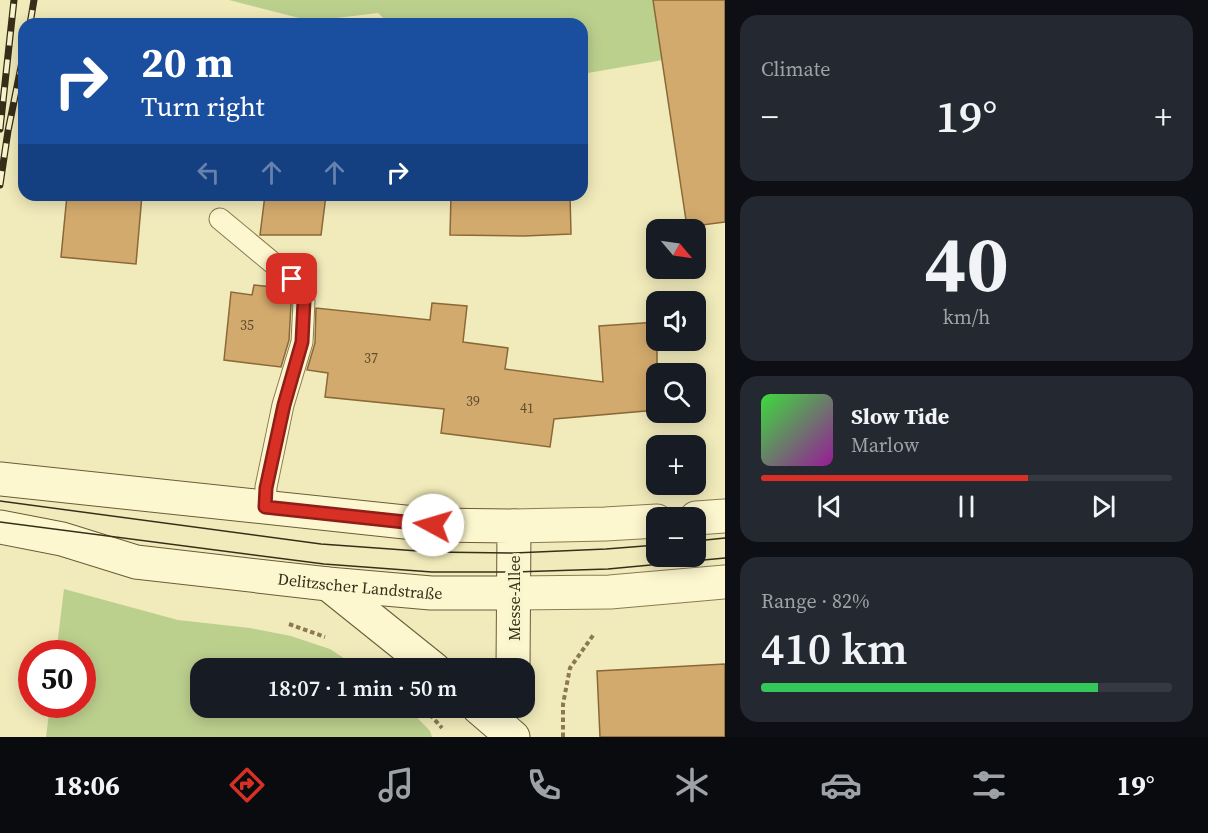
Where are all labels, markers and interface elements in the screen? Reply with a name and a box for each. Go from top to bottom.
text: 20 m [141,33,234,91]
icon: right [42,42,120,120]
text: Climate [761,55,830,83]
text: 19° [936,85,997,147]
text: Turn right [141,88,265,125]
text: − [761,94,779,139]
text: + [1155,94,1172,139]
icon: left [192,156,225,189]
icon: ahead [255,156,288,189]
icon: ahead [318,156,351,189]
icon: right [381,156,414,189]
text: 40 [924,210,1009,317]
north arrow [646,219,706,279]
map controls [646,219,706,567]
pin [266,253,317,304]
icon: arrive [275,262,308,295]
button: sound [646,291,706,351]
text: km/h [943,303,990,331]
house number: 35 [240,315,254,335]
house number: 37 [364,348,378,368]
button: search [646,363,706,423]
house number: 39 [466,391,480,411]
house number: 41 [520,398,534,418]
text: Slow Tide [851,401,949,431]
text: Marlow [851,431,919,459]
button: + [646,435,706,495]
icon: previous [813,490,846,523]
icon: pause [950,490,983,523]
icon: next [1087,490,1120,523]
position arrow [401,493,465,557]
button: − [646,507,706,567]
street label: Messe-Allee [503,555,525,641]
street label: Delitzscher Landstraße [277,567,442,604]
text: Range · 82% [761,587,870,615]
text: 410 km [761,617,908,679]
speed limit sign: 50 [18,640,96,718]
text: 18:07 · 1 min · 50 m [268,673,457,703]
icon: directions [226,764,268,806]
icon: music [375,764,417,806]
icon: phone [523,764,565,806]
icon: climate [671,764,713,806]
icon: car [820,764,862,806]
icon: filters [968,764,1010,806]
text: 18:06 [53,767,120,804]
text: 19° [1117,767,1155,804]

